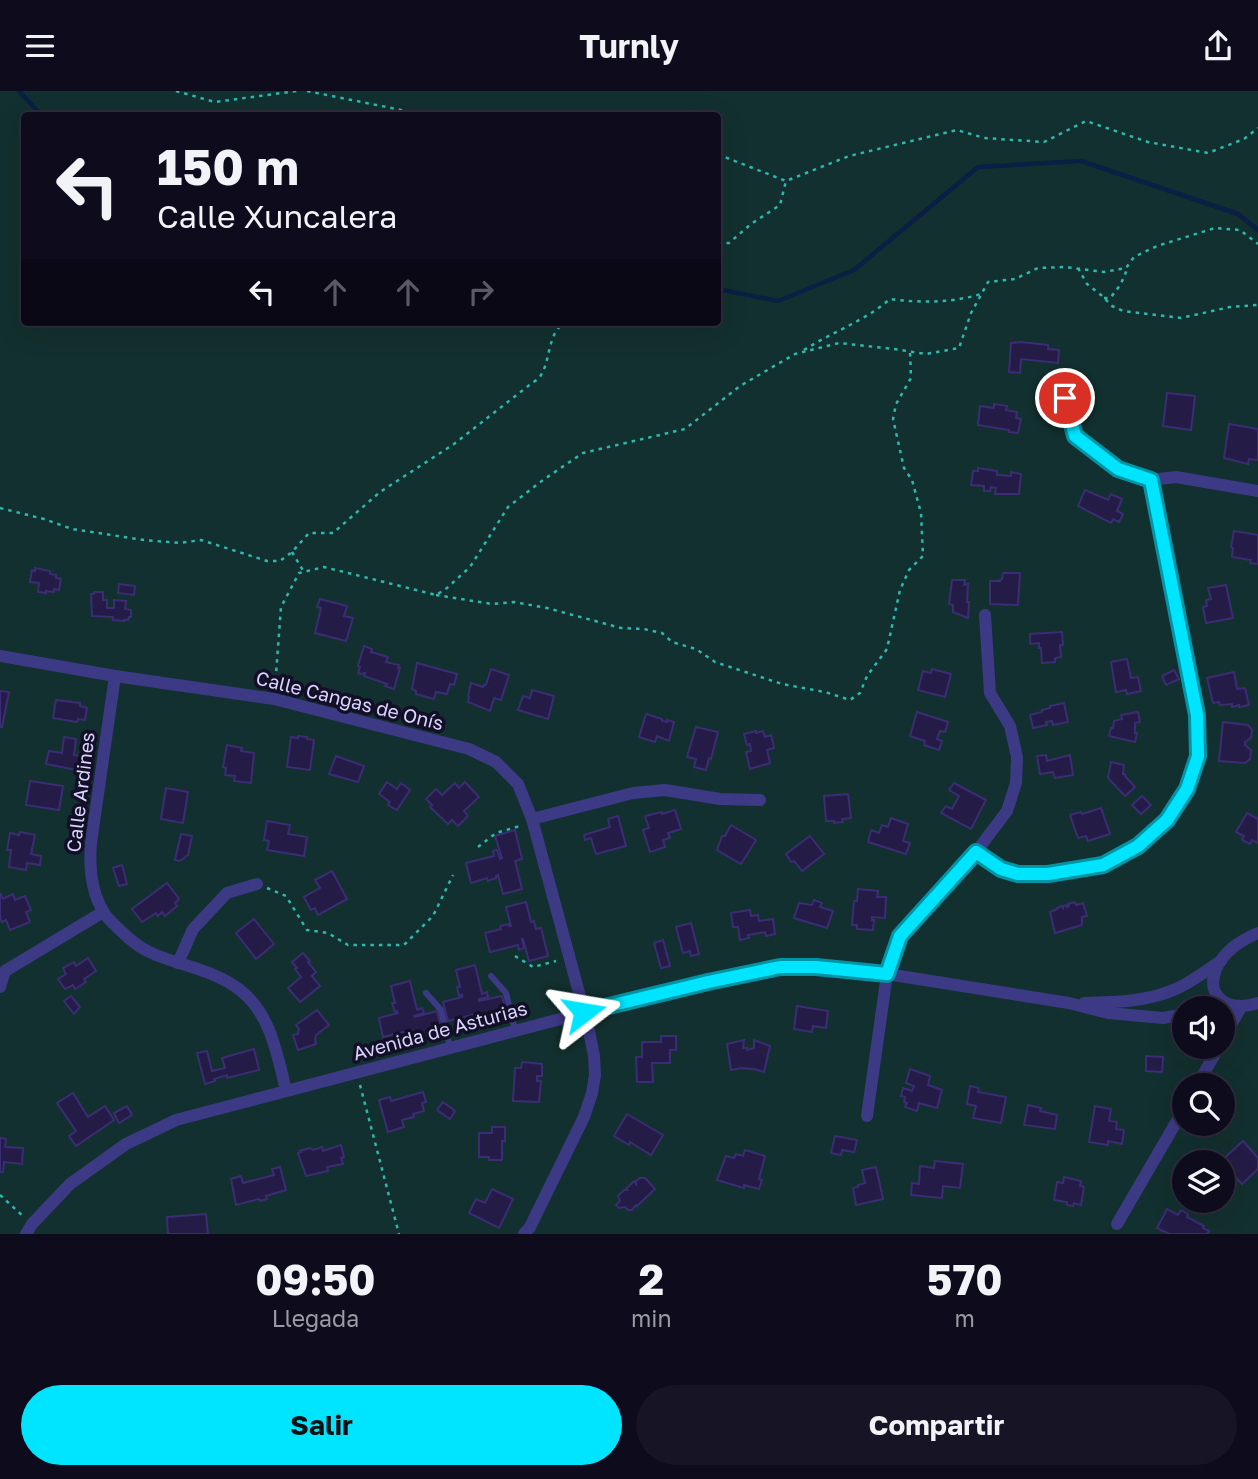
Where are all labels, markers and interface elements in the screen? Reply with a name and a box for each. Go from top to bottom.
icon: menu [21,27,59,65]
text: Turnly [579,27,679,65]
icon: share [1199,27,1237,65]
text: 150 m [157,137,299,196]
icon: left [42,140,133,231]
text: Calle Xuncalera [157,197,397,235]
icon: left [243,273,281,311]
icon: ahead [316,273,354,311]
icon: ahead [389,273,427,311]
icon: right [462,273,500,311]
pin [1035,368,1095,428]
icon: arrive [1046,379,1084,417]
street label: Calle Cangas de Onís [254,666,446,734]
street label: Calle Ardines [61,731,99,853]
position arrow [547,975,621,1049]
street label: Avenida de Asturias [350,996,530,1064]
map controls [1172,996,1235,1213]
button: sound [1172,996,1235,1059]
button: search [1172,1073,1235,1136]
button: layers [1172,1150,1235,1213]
text: 09:50 [255,1254,376,1304]
text: 2 [638,1254,664,1304]
text: 570 [927,1254,1003,1304]
text: Llegada [272,1304,359,1332]
text: min [631,1304,672,1332]
text: m [955,1304,975,1332]
button: Salir [21,1385,622,1465]
button: Compartir [636,1385,1237,1465]

